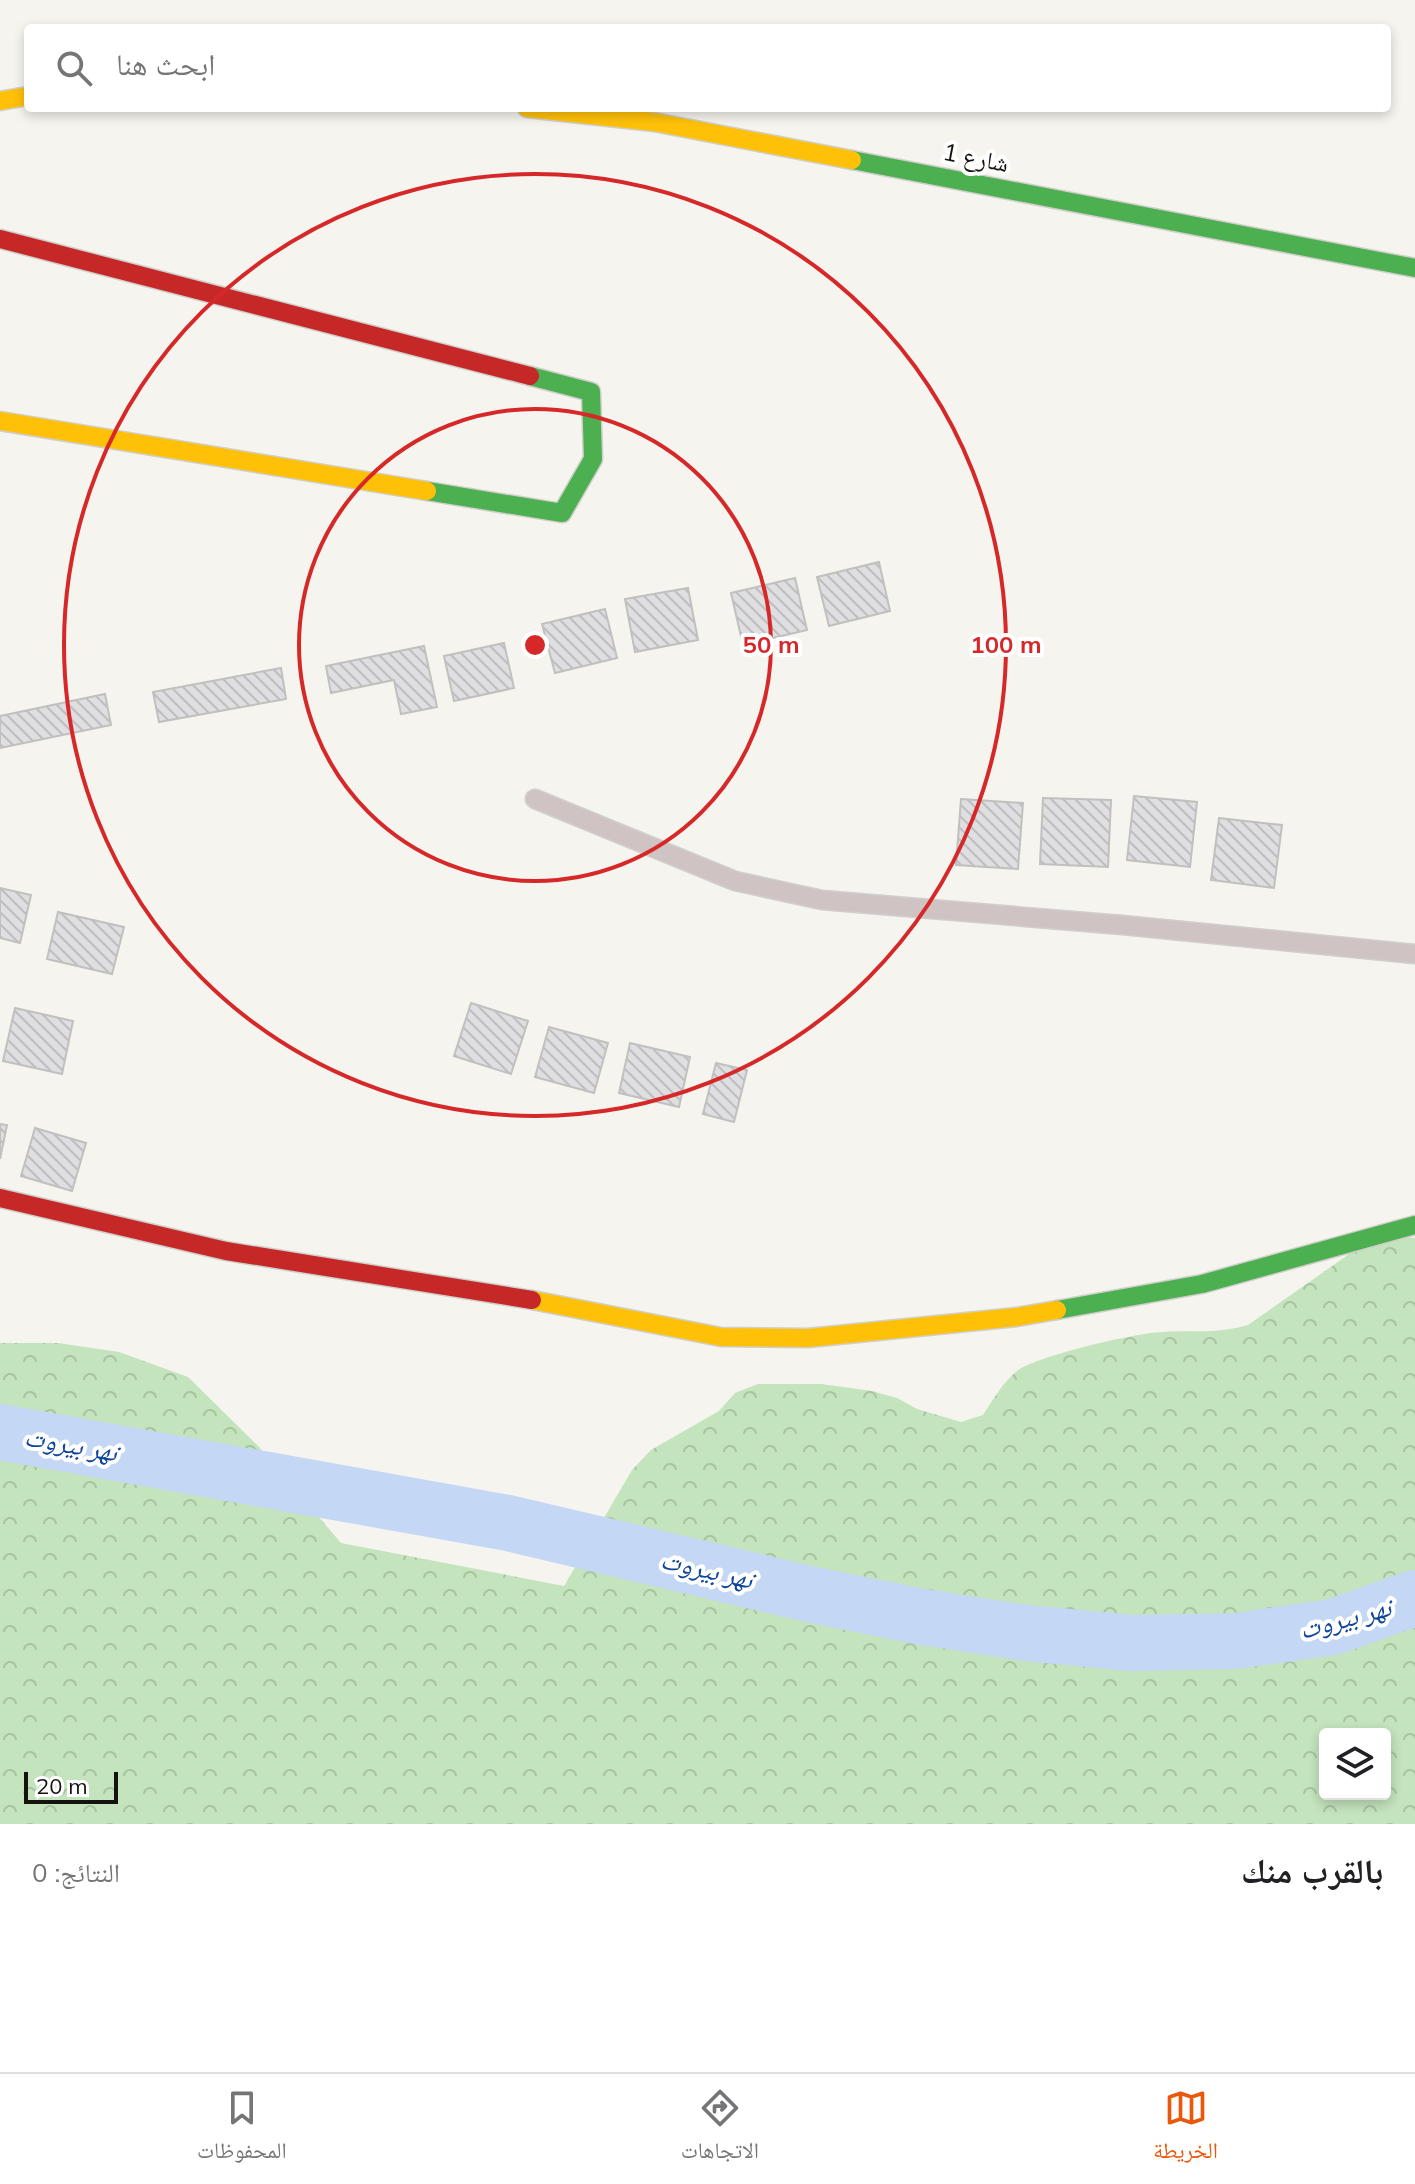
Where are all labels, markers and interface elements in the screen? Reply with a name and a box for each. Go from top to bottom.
search box [24,24,1391,112]
text: ابحث هنا [116,45,215,83]
icon: search [52,46,96,90]
street label: شارع 1 [940,136,1011,179]
text: 50 m [743,629,799,659]
text: 100 m [970,629,1042,659]
centre of rings [521,631,549,659]
water label: نهر بيروت [22,1420,123,1469]
water label: نهر بيروت [658,1542,760,1596]
water label: نهر بيروت [1296,1589,1398,1646]
map controls [1319,1728,1391,1800]
button: layers [1319,1728,1391,1800]
scale bar [24,1768,118,1804]
text: 20 m [36,1772,87,1800]
text: بالقرب منك [1241,1849,1383,1892]
text: النتائج: 0 [32,1856,120,1889]
tab: المحفوظات [197,2086,287,2172]
tab: الاتجاهات [681,2086,759,2172]
tab: الخريطة [1153,2086,1218,2172]

